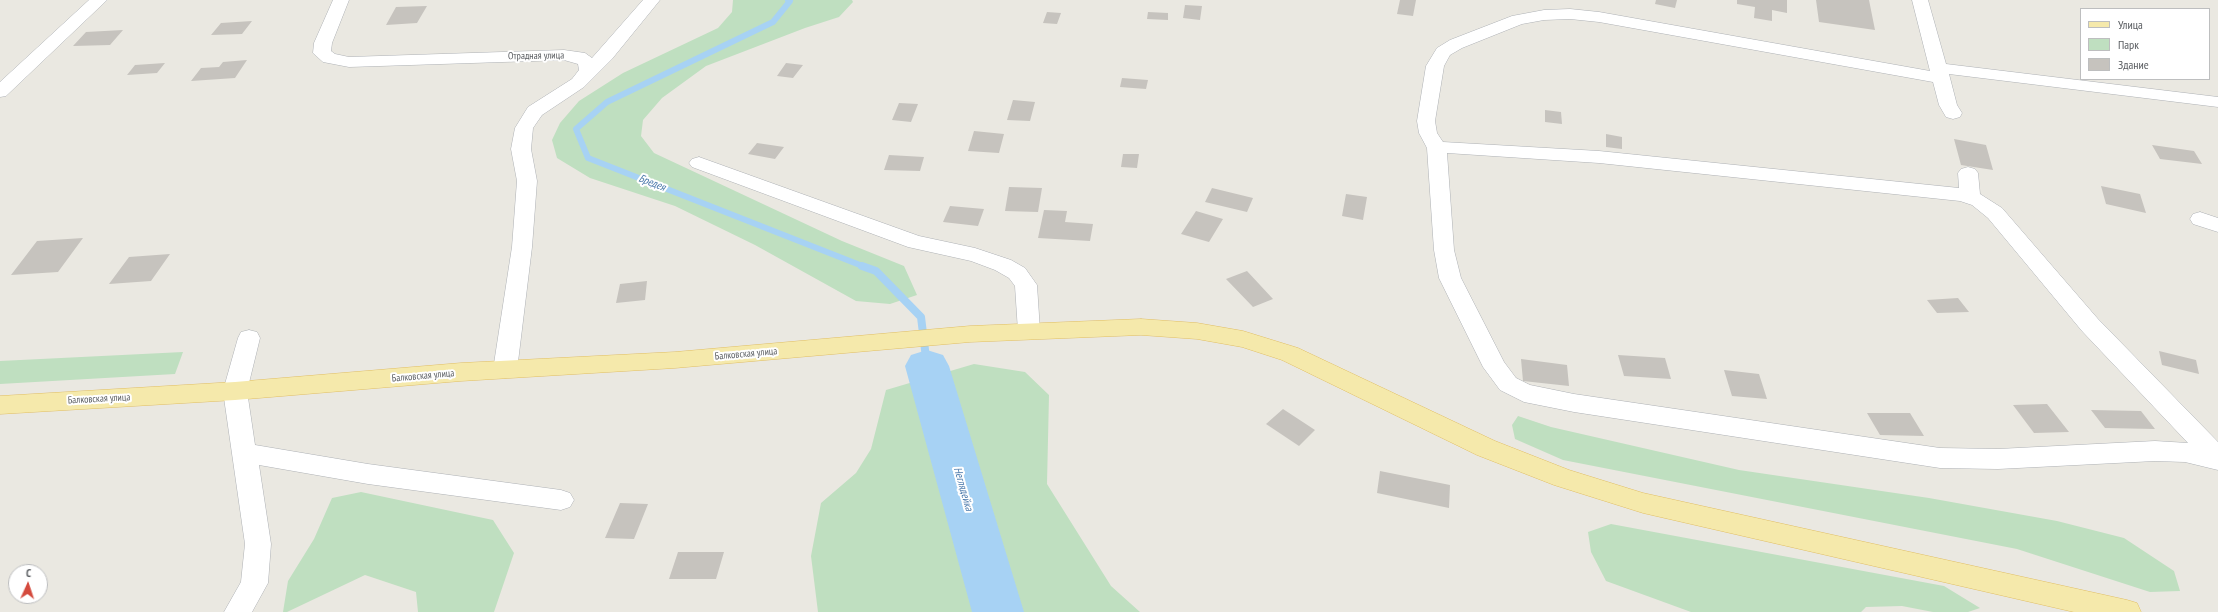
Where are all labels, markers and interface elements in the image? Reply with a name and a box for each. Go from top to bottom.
legend [2080,8,2210,80]
text: Улица [2118,17,2143,32]
text: Парк [2118,37,2139,52]
street label: Отрадная улица [508,50,564,62]
text: Здание [2118,57,2149,72]
water label: Бредея [637,172,667,194]
street label: Балковская улица [714,345,778,363]
street label: Балковская улица [391,367,455,385]
street label: Балковская улица [67,391,131,407]
water label: Неглядейка [950,466,976,512]
north arrow [8,564,48,604]
text: С [26,566,31,580]

